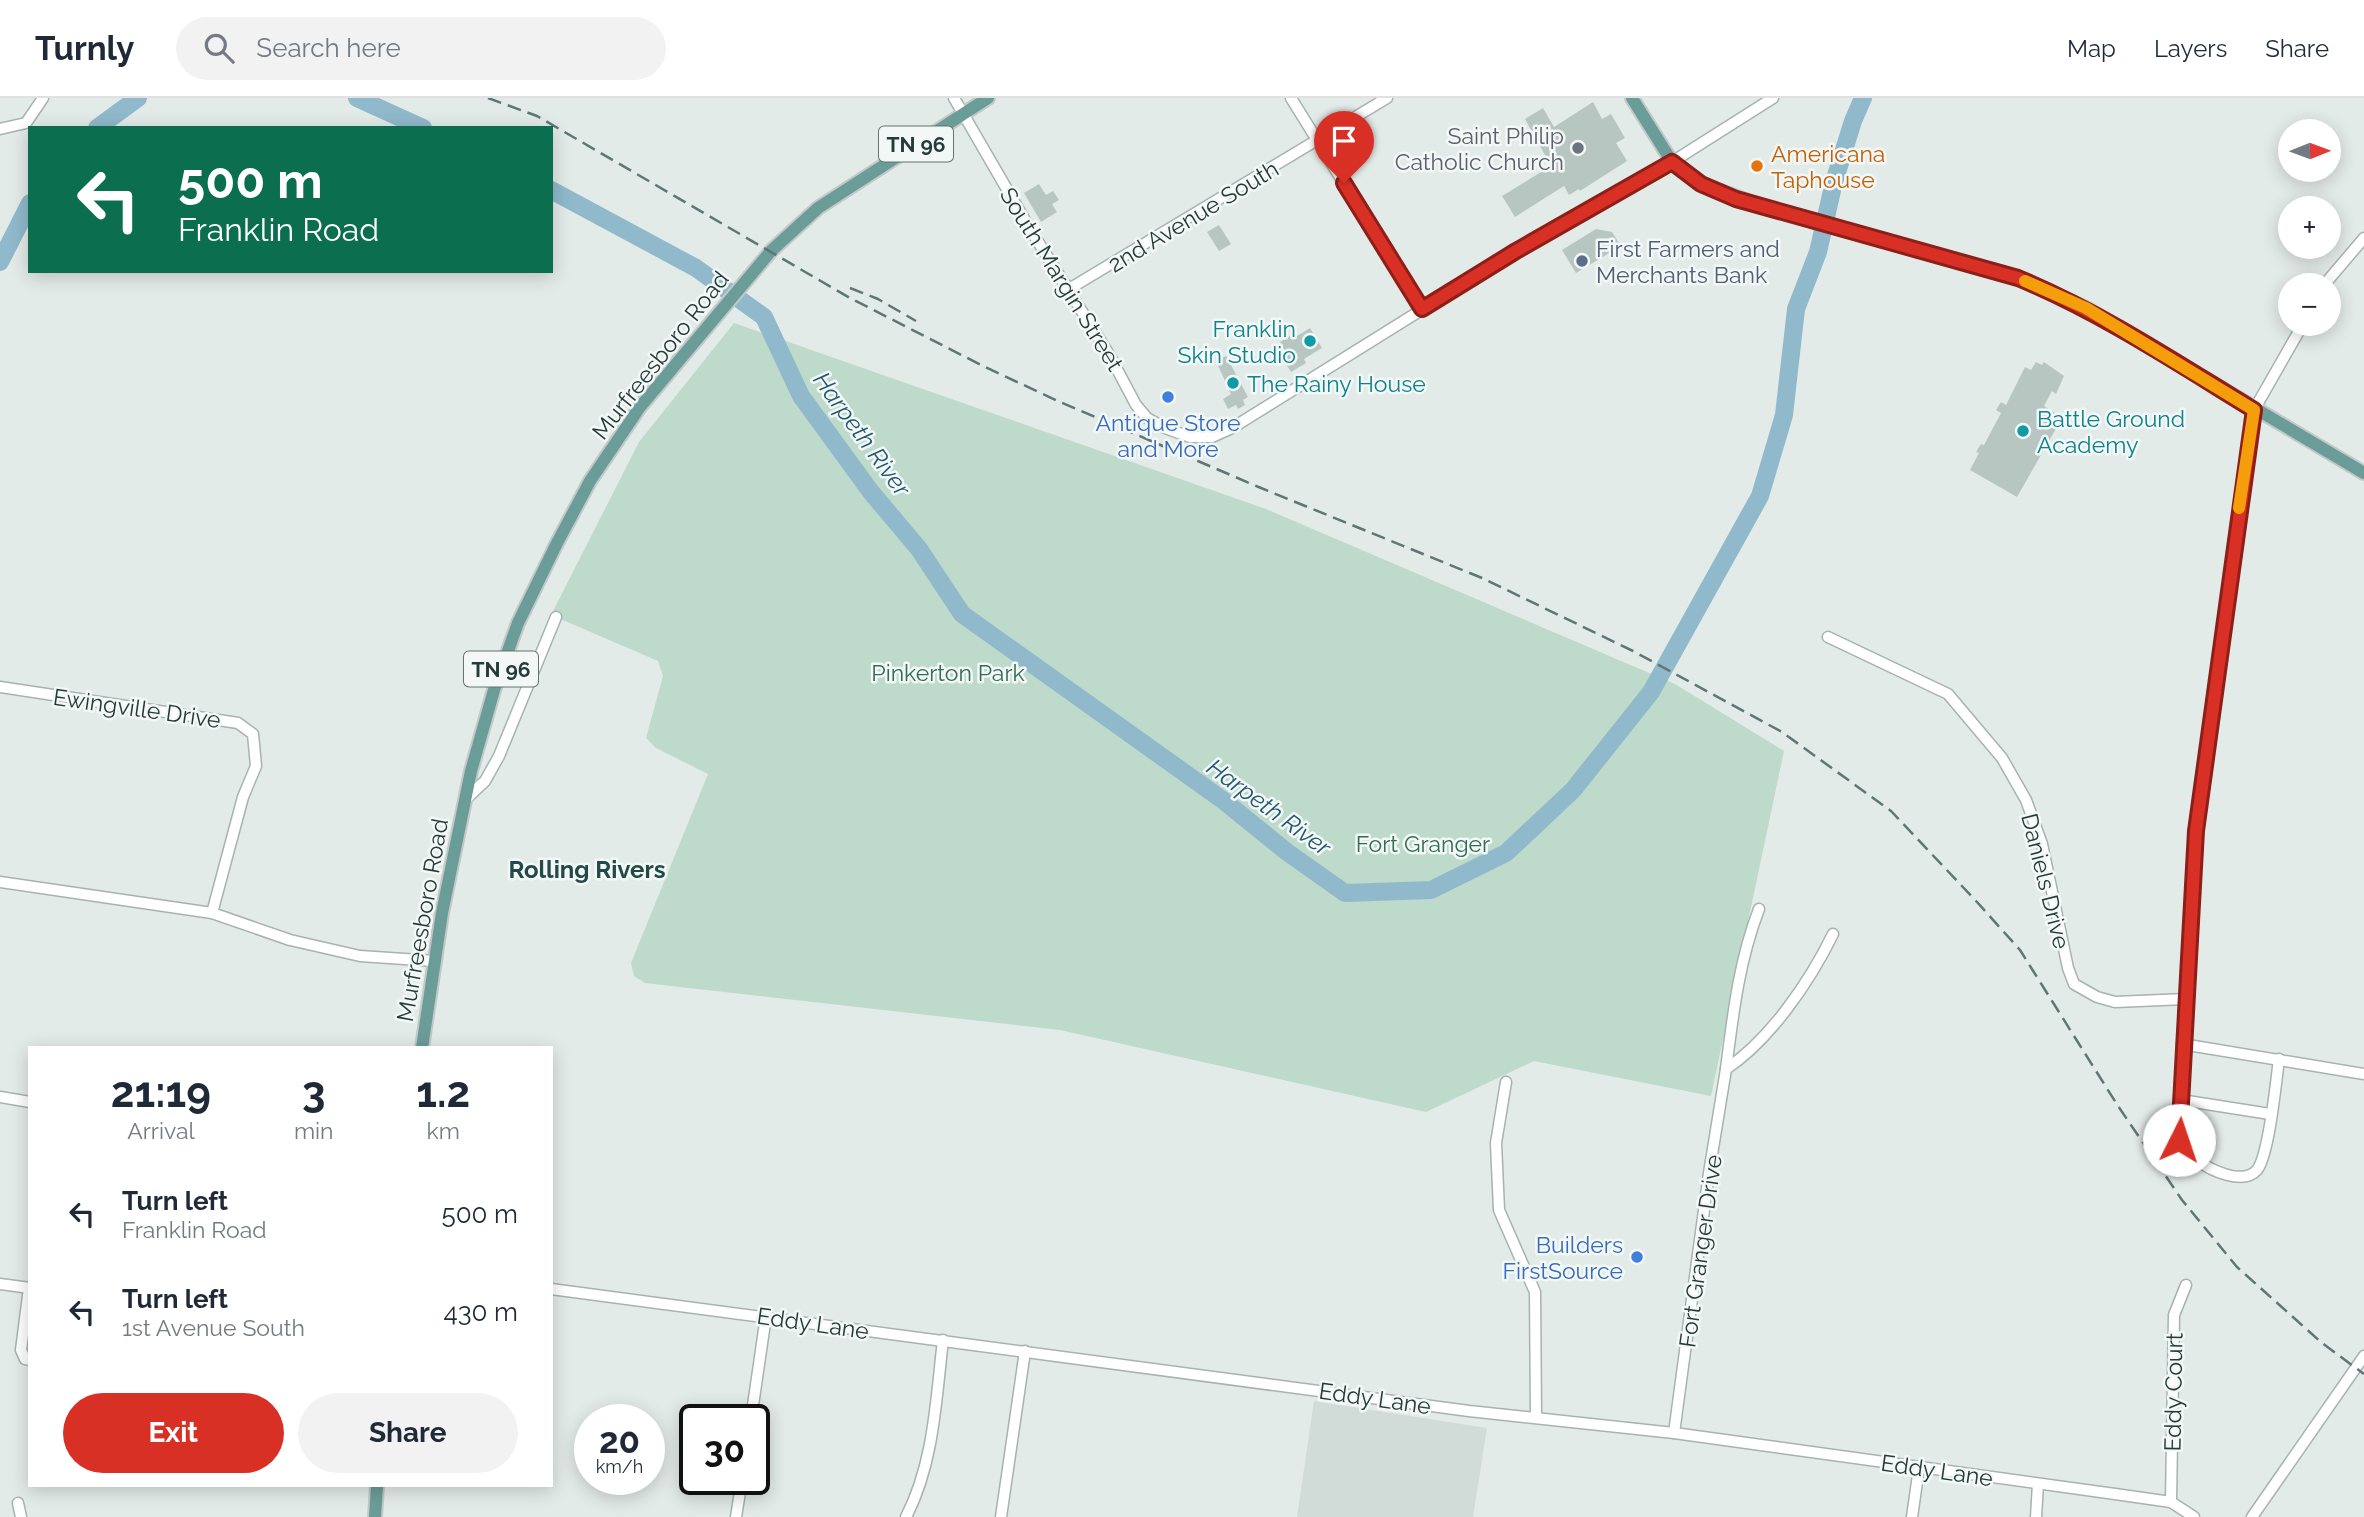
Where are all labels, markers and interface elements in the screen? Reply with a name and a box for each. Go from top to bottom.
search box [176,17,666,80]
text: Turnly [35,29,134,68]
icon: search [200,29,238,67]
text: Search here [256,33,401,63]
text: Map [2067,34,2116,63]
text: Layers [2154,34,2227,63]
text: Share [2265,34,2329,63]
pin [1314,111,1374,183]
north arrow [2278,119,2342,182]
map controls [2278,119,2341,336]
icon: arrive [1325,122,1363,160]
place label: Saint Philip Catholic Church [1395,122,1564,175]
road number: TN 96 [879,126,953,162]
marker: Saint Philip Catholic Church [1570,140,1586,156]
place label: Americana Taphouse [1771,140,1885,193]
text: 500 m [178,152,323,209]
icon: left [63,154,154,245]
street label: 2nd Avenue South [1103,155,1283,277]
marker: Americana Taphouse [1749,158,1765,174]
street label: South Margin Street [995,182,1129,376]
button: + [2278,196,2341,259]
text: Franklin Road [178,211,379,248]
place label: First Farmers and Merchants Bank [1596,235,1780,288]
marker: First Farmers and Merchants Bank [1574,253,1590,269]
street label: Murfreesboro Road [586,266,734,444]
button: − [2278,273,2341,336]
place label: Franklin Skin Studio [1177,315,1296,368]
marker: Franklin Skin Studio [1302,333,1318,349]
water label: Harpeth River [807,366,917,502]
place label: The Rainy House [1247,370,1426,397]
marker: The Rainy House [1225,375,1241,391]
marker: Antique Store and More [1160,389,1176,405]
place label: Battle Ground Academy [2037,405,2185,458]
place label: Antique Store and More [1096,409,1240,462]
marker: Battle Ground Academy [2015,423,2031,439]
road number: TN 96 [464,652,538,686]
park label: Pinkerton Park [871,659,1025,686]
street label: Ewingville Drive [51,683,223,733]
water label: Harpeth River [1201,752,1337,862]
street label: Daniels Drive [2016,810,2076,952]
street label: Murfreesboro Road [391,816,453,1024]
park label: Fort Granger [1356,830,1490,857]
district label: Rolling Rivers [508,855,666,884]
text: 21:19 [111,1068,211,1117]
text: 3 [302,1068,325,1117]
text: 1.2 [416,1068,470,1117]
position arrow [2142,1103,2216,1177]
text: Arrival [127,1117,195,1144]
text: min [294,1117,333,1144]
text: km [427,1117,460,1144]
street label: Fort Granger Drive [1673,1153,1727,1349]
text: Turn left [122,1186,228,1216]
icon: left [63,1195,101,1233]
text: 500 m [441,1199,518,1229]
text: Franklin Road [122,1216,267,1243]
place label: Builders FirstSource [1503,1231,1623,1284]
marker: Builders FirstSource [1629,1249,1645,1265]
text: Turn left [122,1284,228,1314]
icon: left [63,1293,101,1331]
text: 430 m [443,1297,518,1327]
street label: Eddy Lane [755,1302,871,1344]
text: 1st Avenue South [122,1314,305,1341]
street label: Eddy Court [2158,1332,2188,1452]
street label: Eddy Lane [1317,1377,1433,1419]
button: Exit [63,1393,284,1473]
button: Share [298,1393,518,1473]
speed limit sign: 30 [679,1404,770,1495]
text: 20 [599,1420,640,1461]
street label: Eddy Lane [1879,1449,1995,1491]
text: km/h [596,1456,643,1477]

